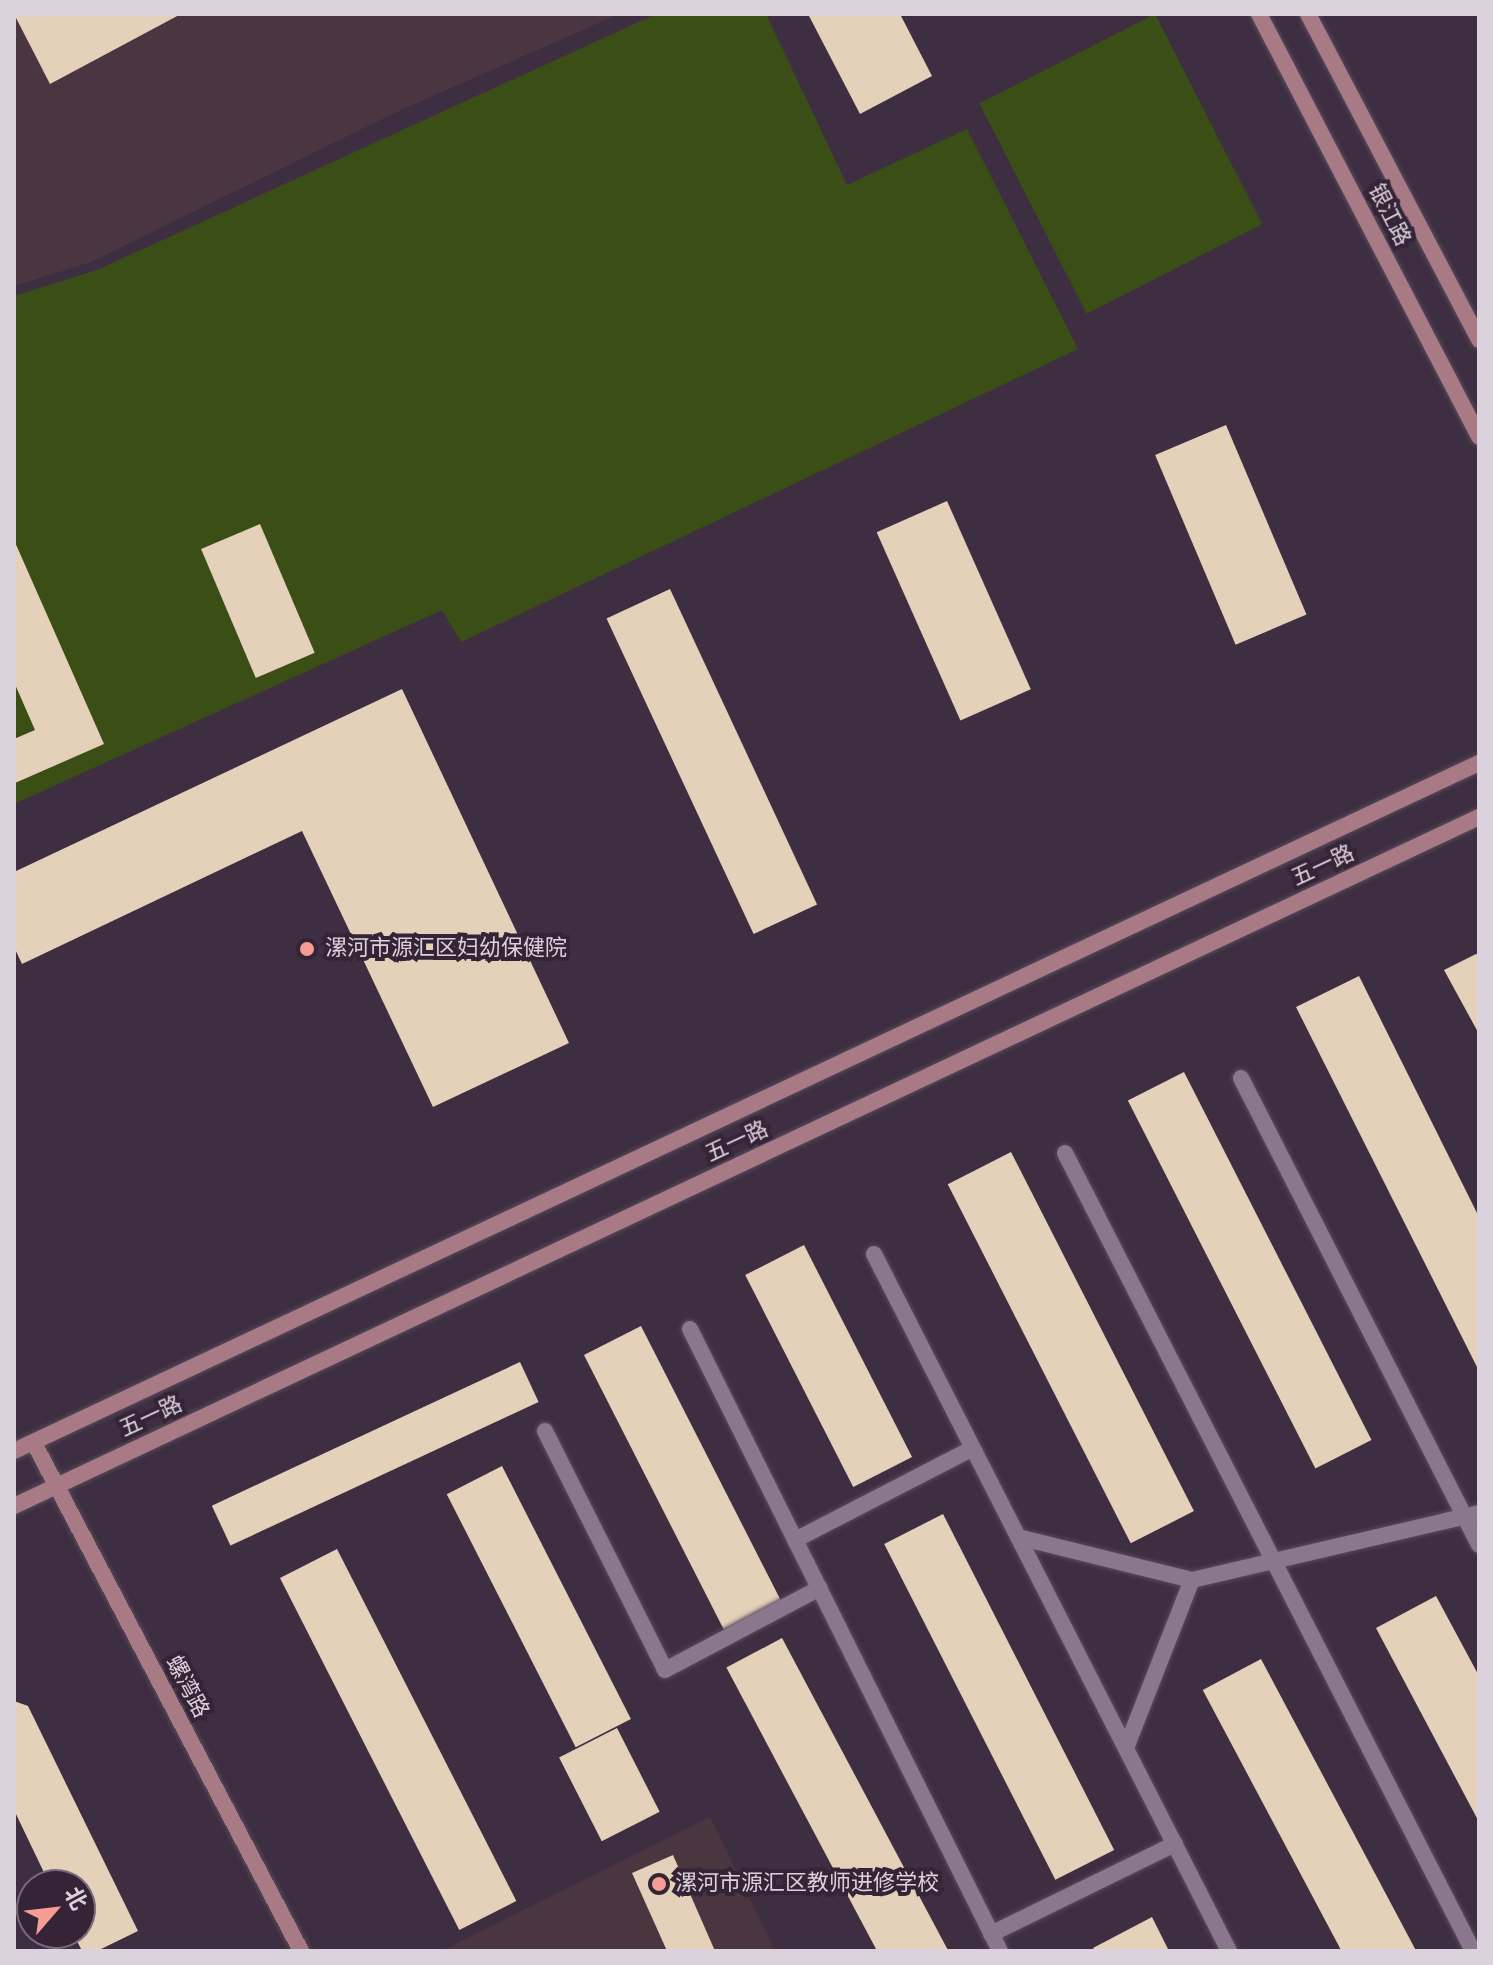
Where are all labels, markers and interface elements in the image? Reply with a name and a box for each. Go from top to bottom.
street label: 银江路 [1362,180,1416,250]
street label: 五一路 [1288,840,1358,892]
place label: 漯河市源汇区妇幼保健院 [325,936,567,962]
marker: 漯河市源汇区妇幼保健院 [296,938,318,960]
street label: 五一路 [702,1116,772,1168]
street label: 五一路 [116,1391,186,1443]
street label: 螺湾路 [160,1652,214,1722]
north arrow [16,1869,96,1949]
place label: 漯河市源汇区教师进修学校 [675,1871,939,1897]
marker: 漯河市源汇区教师进修学校 [650,1875,668,1893]
text: 北 [61,1884,90,1914]

